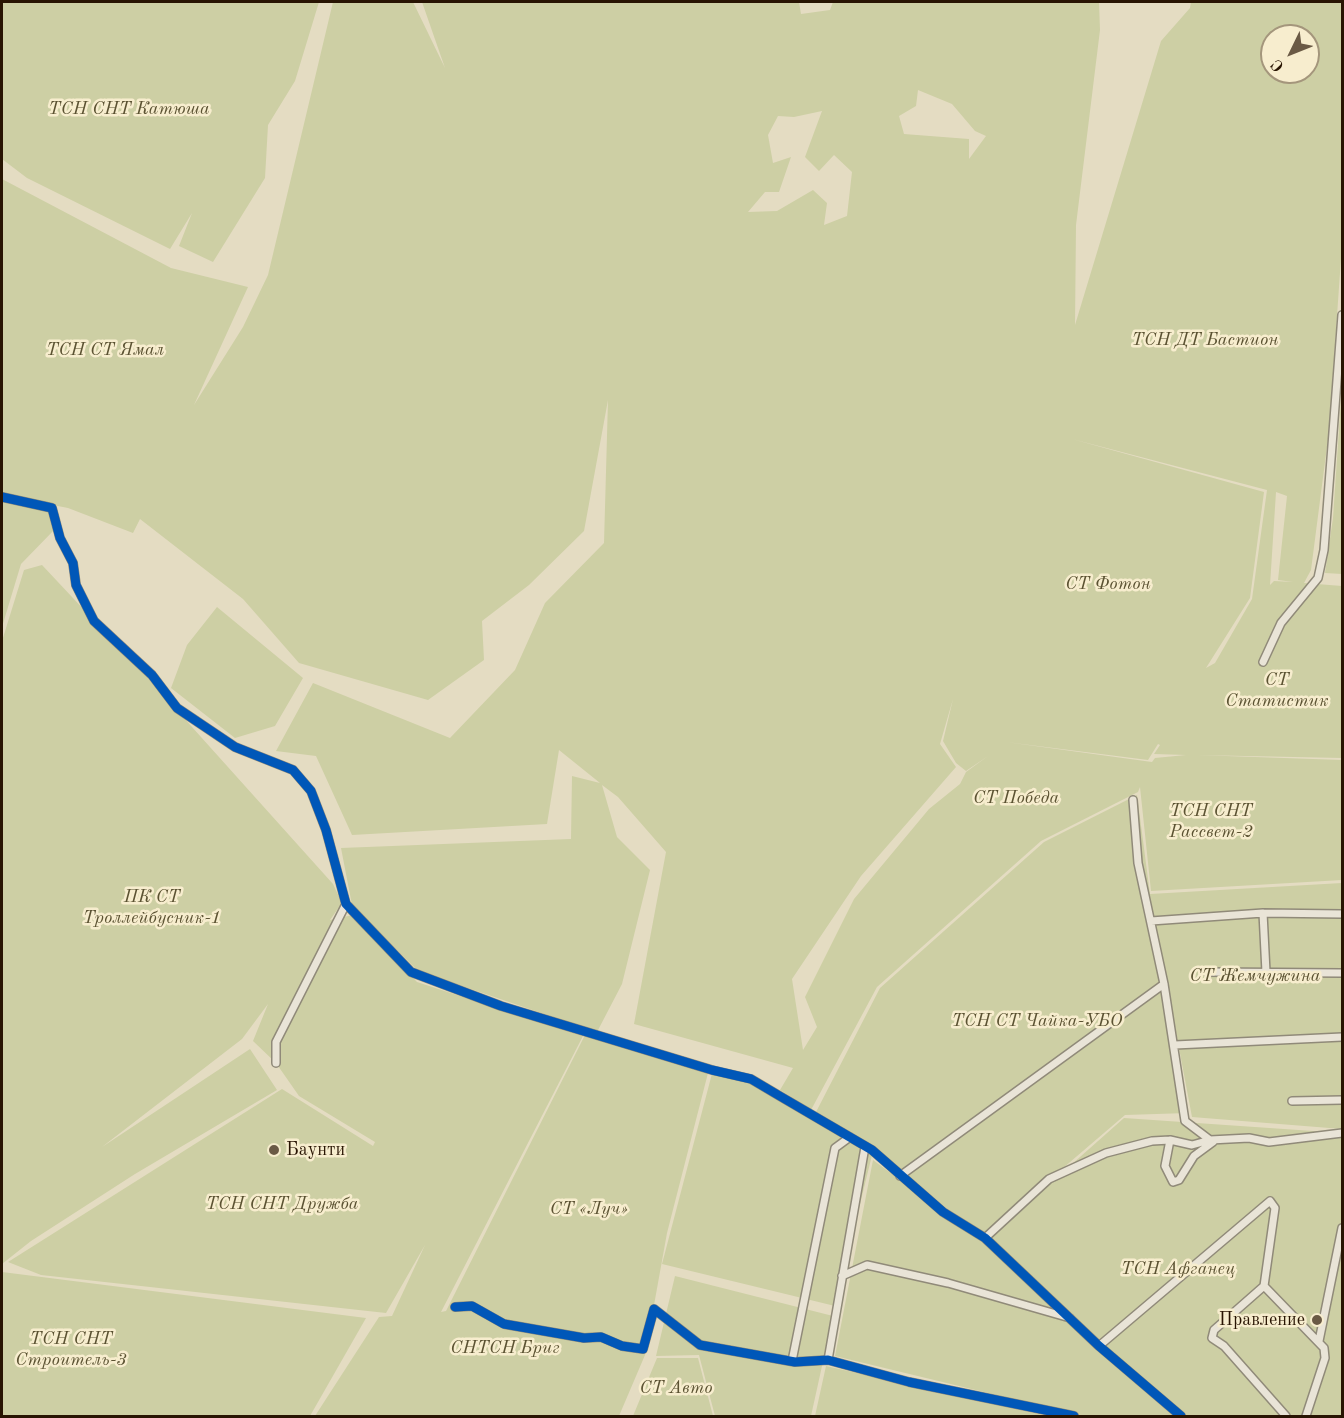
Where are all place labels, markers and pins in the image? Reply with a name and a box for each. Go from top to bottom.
place label: Баунти [286,1139,345,1161]
marker: Баунти [267,1143,281,1157]
place label: Правление [1219,1309,1305,1331]
marker: Правление [1310,1313,1324,1327]

